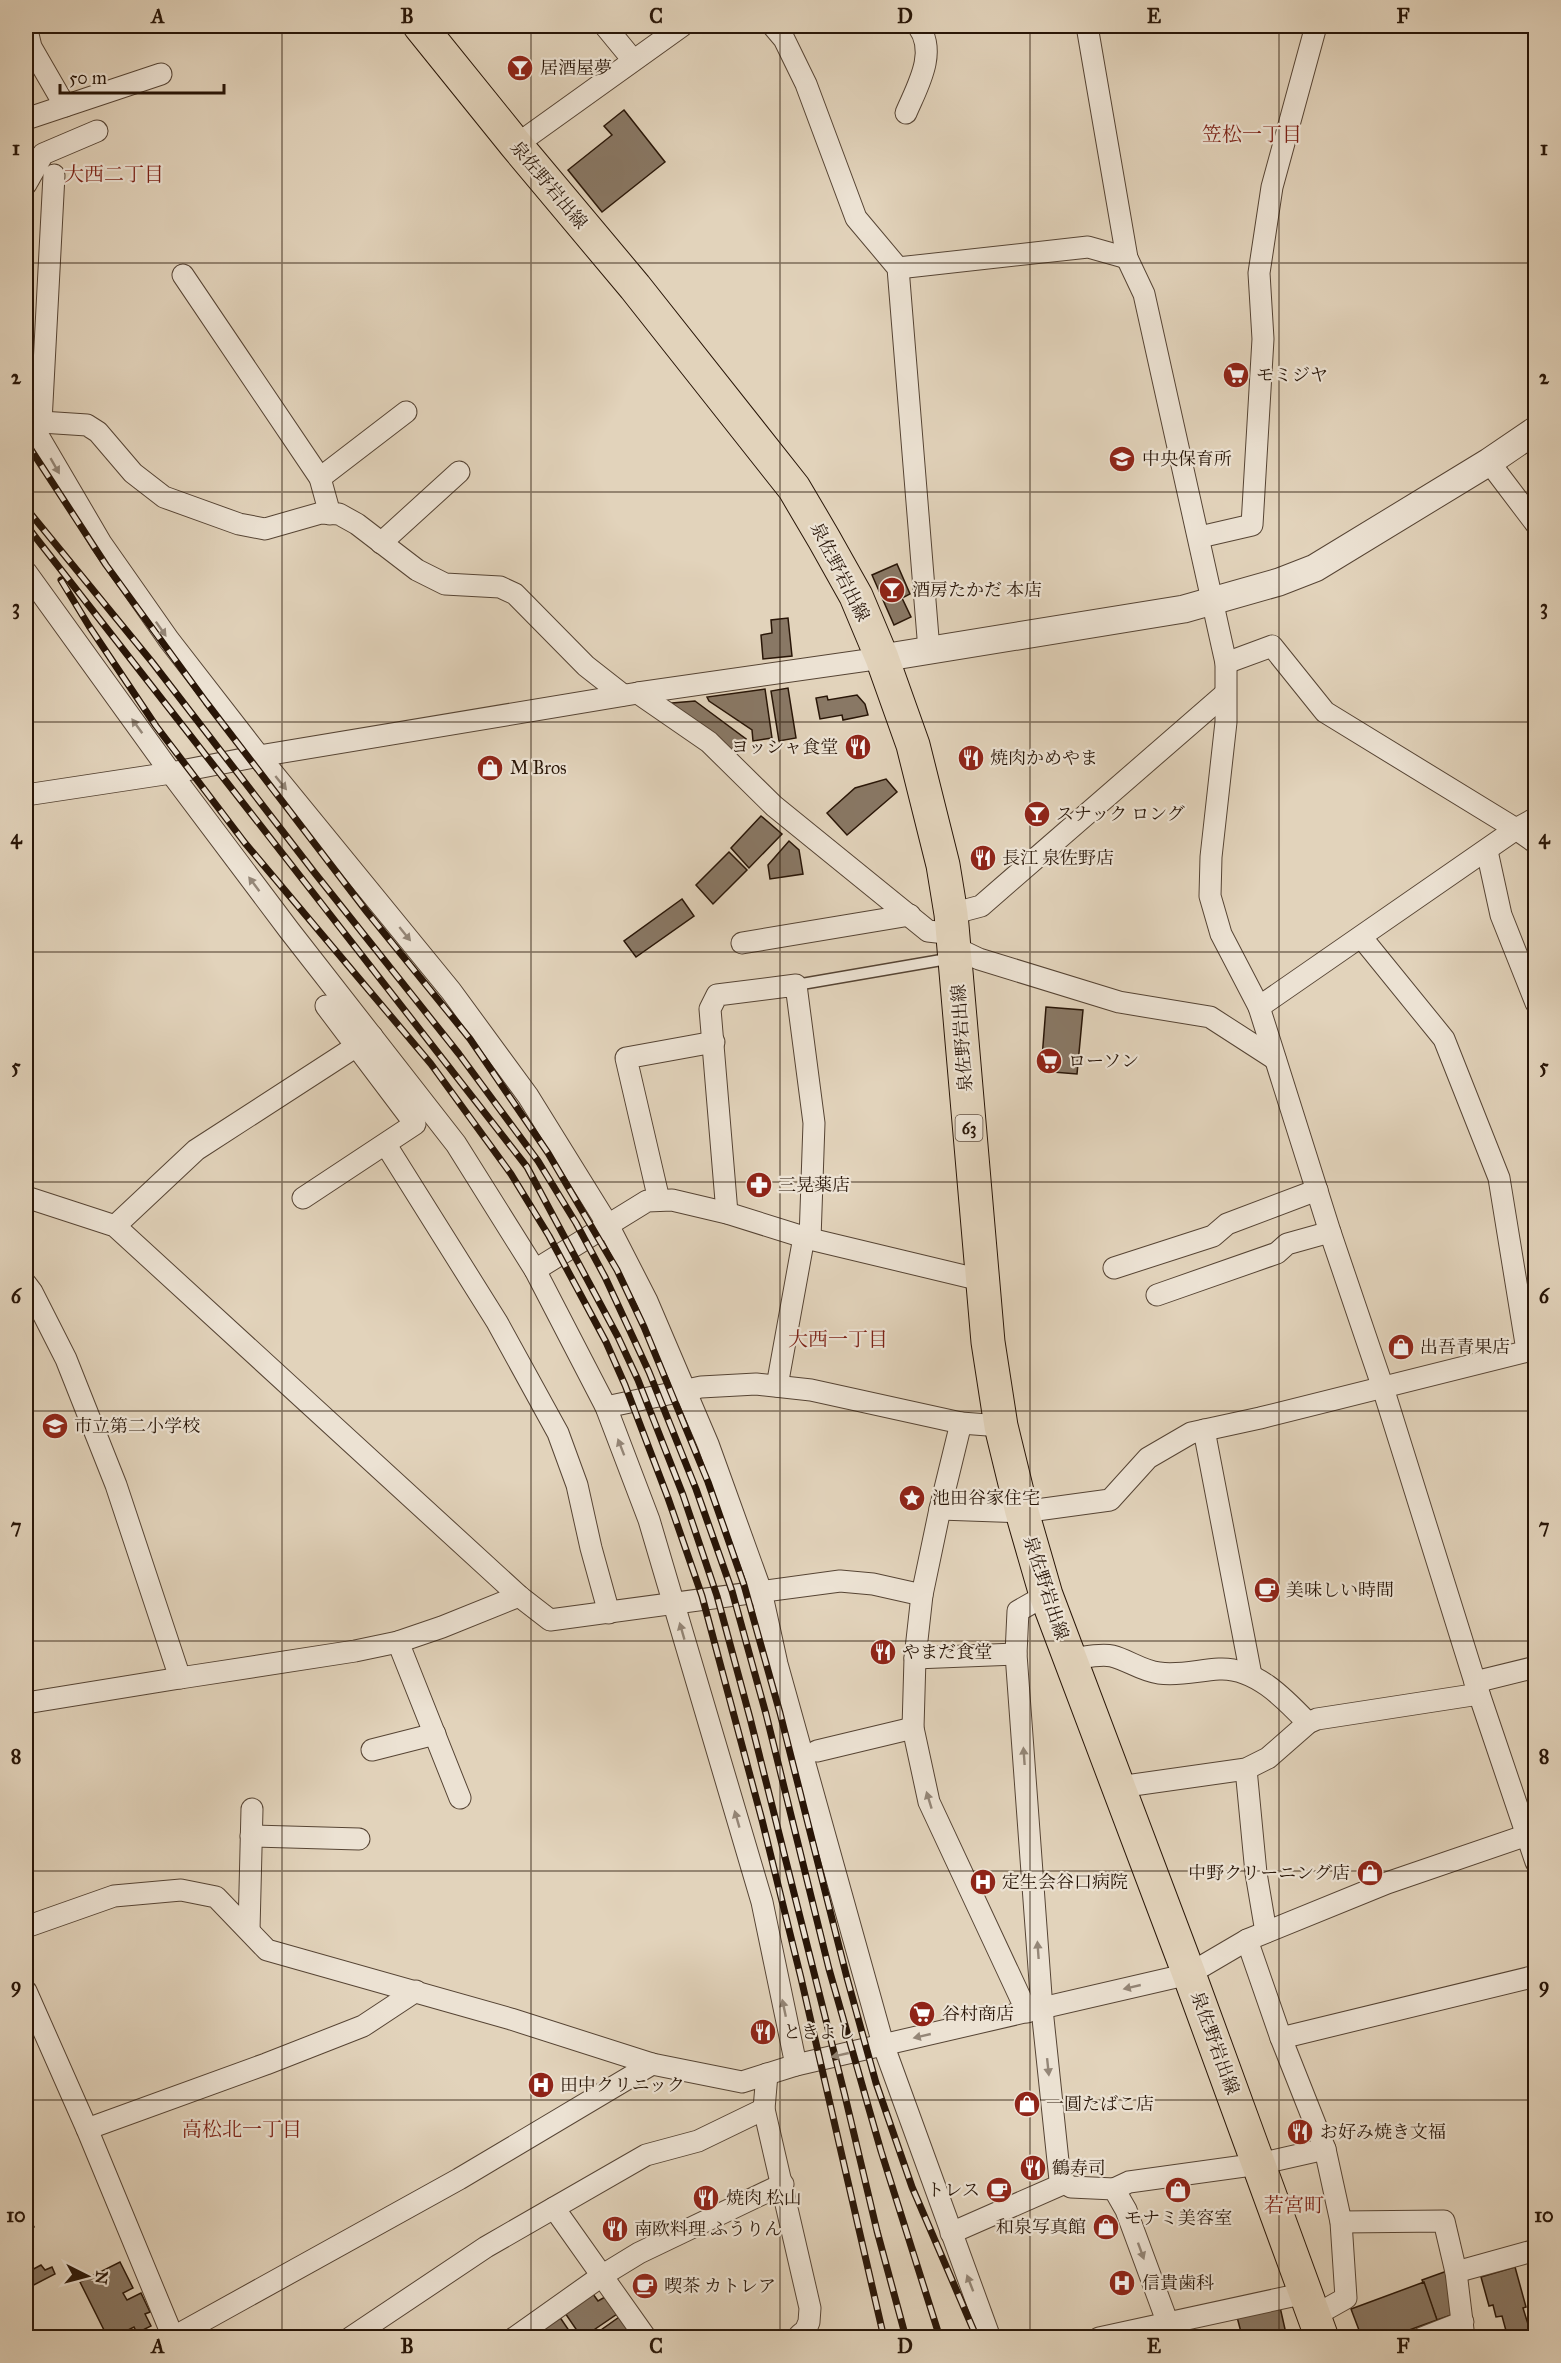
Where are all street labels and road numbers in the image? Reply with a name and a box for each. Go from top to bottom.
street label: 泉佐野岩出線 [506,137,592,233]
street label: 泉佐野岩出線 [806,519,874,625]
street label: 泉佐野岩出線 [947,983,977,1093]
road number: 63 [956,1115,982,1141]
street label: 泉佐野岩出線 [1019,1533,1073,1643]
street label: 泉佐野岩出線 [1186,1988,1244,2098]

